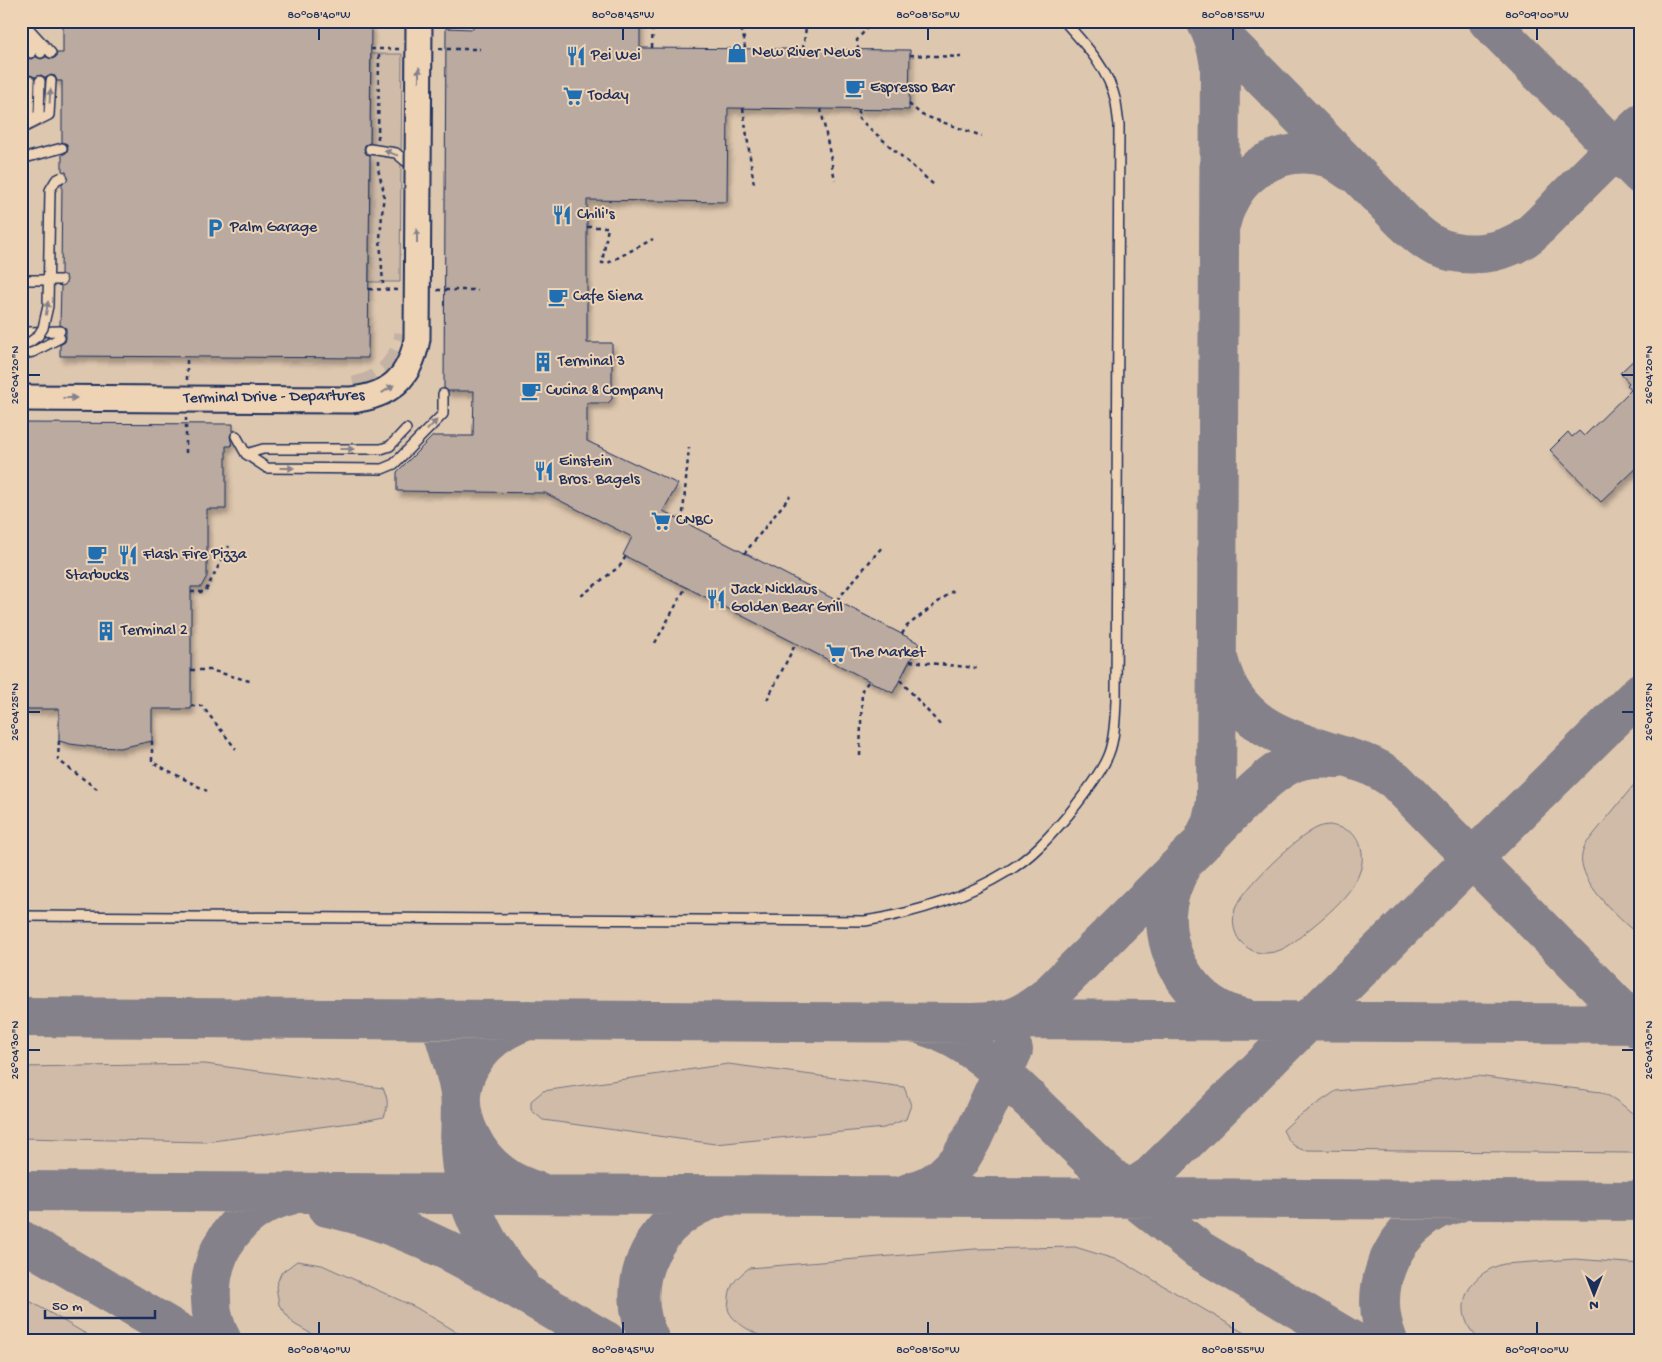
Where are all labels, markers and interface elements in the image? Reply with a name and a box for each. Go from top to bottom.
text: 80°08'40"W [288,9,350,23]
text: 80°08'45"W [592,9,654,23]
text: 80°08'50"W [896,9,960,23]
text: 80°08'55"W [1201,9,1265,23]
text: 80°09'00"W [1505,9,1569,23]
shop icon: New River News [726,42,748,64]
place label: New River News [752,44,862,63]
restaurant icon: Pei Wei [565,45,587,67]
place label: Pei Wei [590,47,641,66]
one-way arrow [415,66,423,82]
cafe icon: Espresso Bar [844,77,866,99]
place label: Espresso Bar [870,79,956,98]
supermarket icon: Today [562,85,584,107]
place label: Today [587,87,629,106]
one-way arrow [46,88,54,104]
one-way arrow [383,149,398,157]
restaurant icon: Chili's [551,204,573,226]
place label: Chili's [577,206,616,225]
parking icon: Palm Garage [204,217,226,239]
place label: Palm Garage [229,219,318,238]
one-way arrow [413,228,421,244]
cafe icon: Cafe Siena [547,286,569,308]
place label: Cafe Siena [573,288,644,307]
one-way arrow [43,300,51,316]
text: 26°04'20"N [9,346,23,404]
text: 26°04'20"N [1643,346,1657,404]
building icon: Terminal 3 [532,351,554,373]
place label: Terminal 3 [557,353,625,372]
cafe icon: Cucina & Company [520,380,542,402]
place label: Cucina & Company [546,382,663,401]
one-way arrow [381,384,394,393]
street label: Terminal Drive - Departures [182,387,366,409]
one-way arrow [62,394,78,402]
one-way arrow [426,419,438,431]
one-way arrow [339,445,355,453]
place label: Einstein Bros. Bagels [558,453,641,490]
restaurant icon: Einstein Bros. Bagels [533,460,555,482]
one-way arrow [279,464,295,472]
supermarket icon: CNBC [650,510,672,532]
place label: CNBC [676,512,713,531]
cafe icon: Starbucks [86,543,108,565]
restaurant icon: Flash Fire Pizza [117,544,139,566]
place label: Flash Fire Pizza [142,546,248,565]
place label: Starbucks [66,567,130,586]
place label: Jack Nicklaus Golden Bear Grill [731,581,843,618]
restaurant icon: Jack Nicklaus Golden Bear Grill [705,588,727,610]
building icon: Terminal 2 [95,620,117,642]
place label: Terminal 2 [120,622,188,641]
supermarket icon: The Market [825,642,847,664]
place label: The Market [850,644,927,663]
text: 26°04'25"N [9,683,23,741]
text: 26°04'25"N [1643,683,1657,741]
text: 26°04'30"N [9,1020,23,1079]
text: 26°04'30"N [1643,1020,1657,1079]
north arrow [1570,1270,1620,1320]
scale bar [45,1287,155,1319]
text: N [1589,1296,1599,1313]
text: 50 m [52,1298,83,1316]
text: 80°08'40"W [288,1344,350,1358]
text: 80°08'45"W [592,1344,654,1358]
text: 80°08'50"W [896,1344,960,1358]
text: 80°08'55"W [1201,1344,1265,1358]
text: 80°09'00"W [1505,1344,1569,1358]

